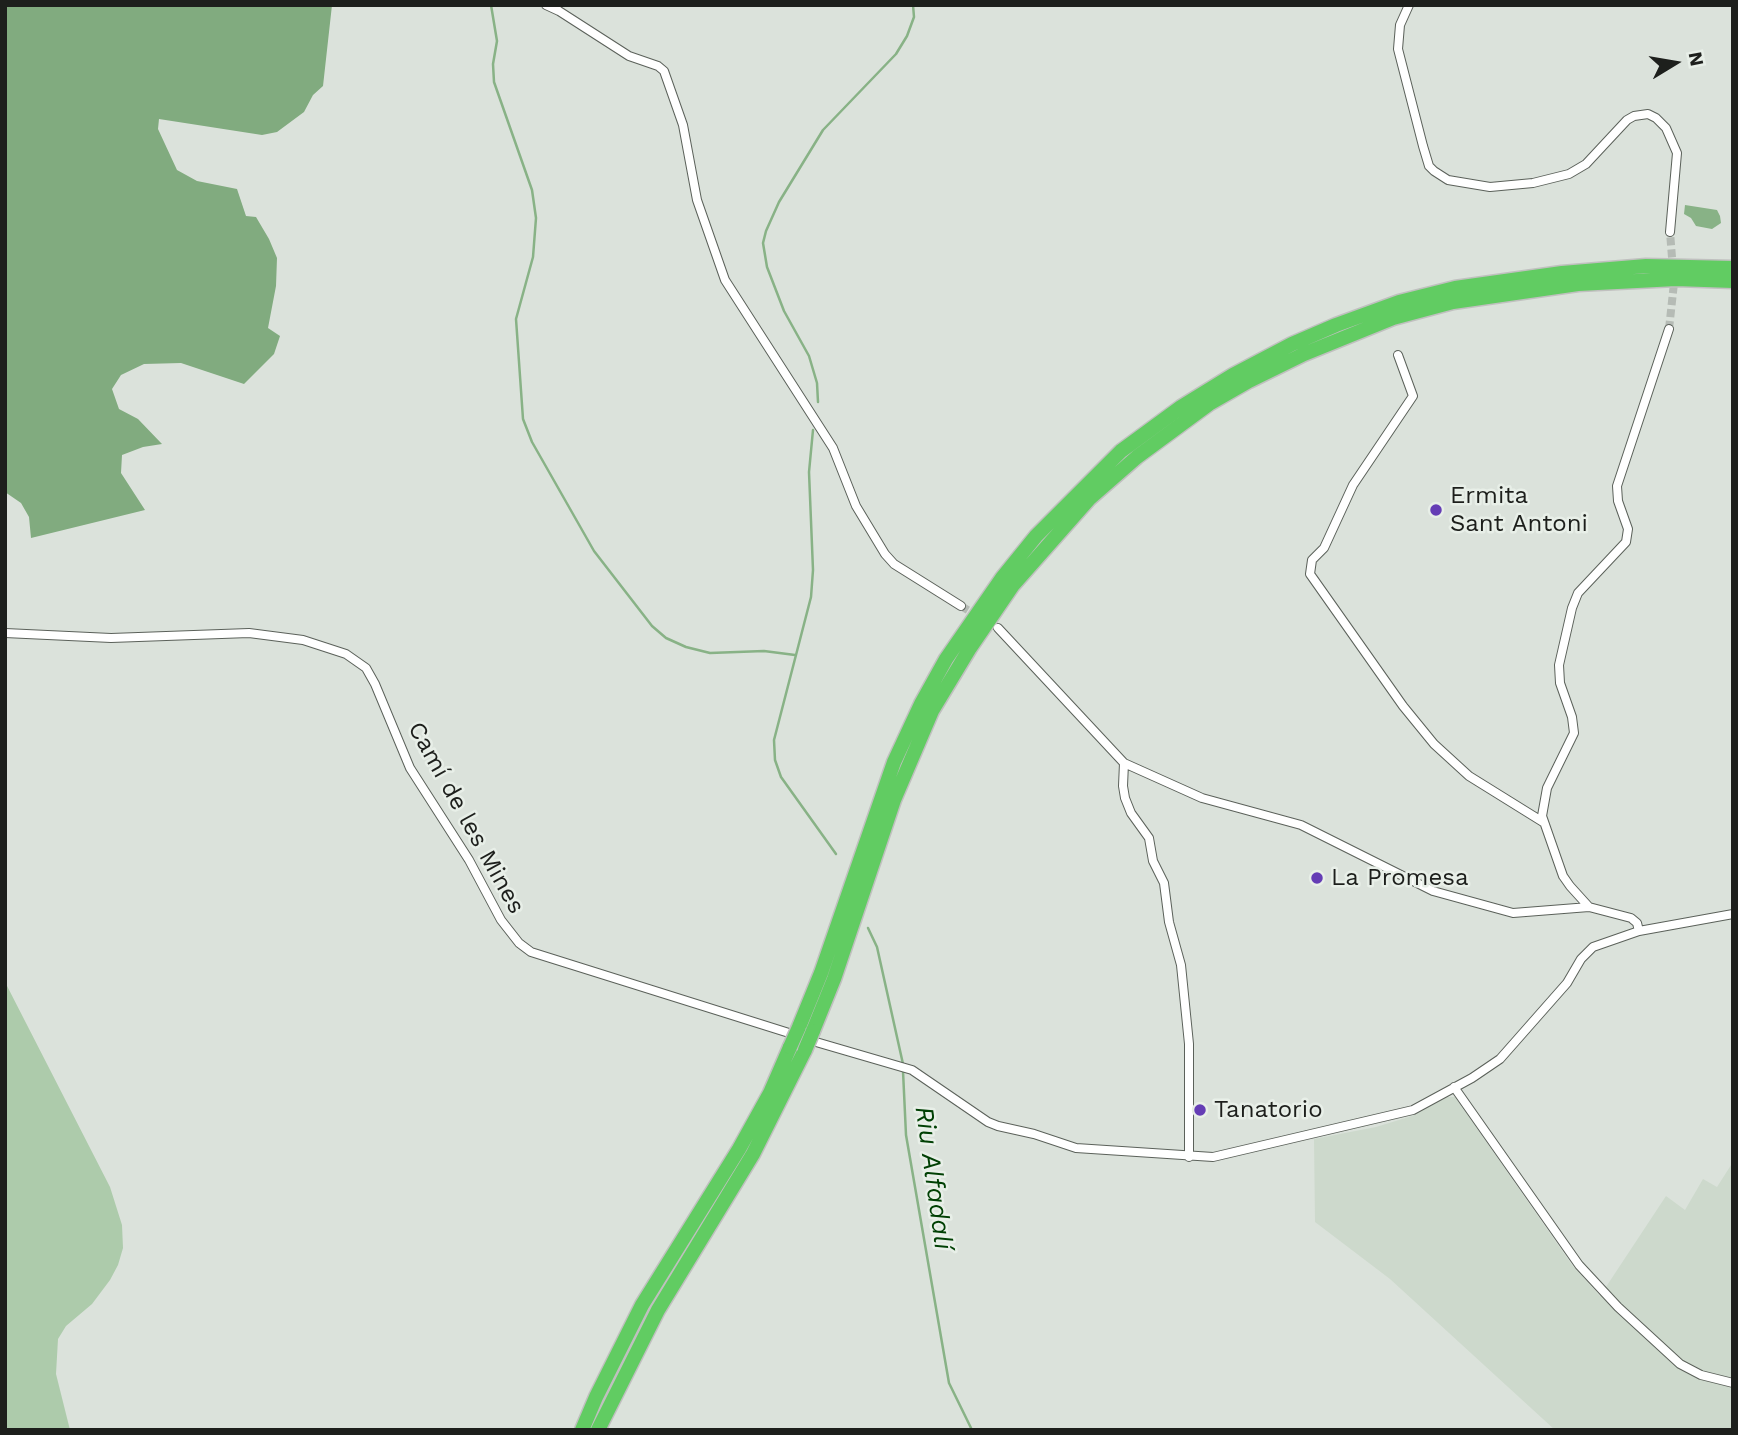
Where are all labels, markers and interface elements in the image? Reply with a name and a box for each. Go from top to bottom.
north arrow [1640,28,1710,98]
text: N [1683,50,1709,68]
place label: Ermita Sant Antoni [1450,482,1588,538]
marker: Ermita Sant Antoni [1428,502,1444,518]
street label: Camí de les Mines [401,717,531,919]
place label: La Promesa [1331,864,1469,892]
marker: La Promesa [1309,870,1325,886]
place label: Tanatorio [1214,1096,1323,1124]
marker: Tanatorio [1192,1102,1208,1118]
water label: Riu Alfadalí [907,1104,959,1252]

